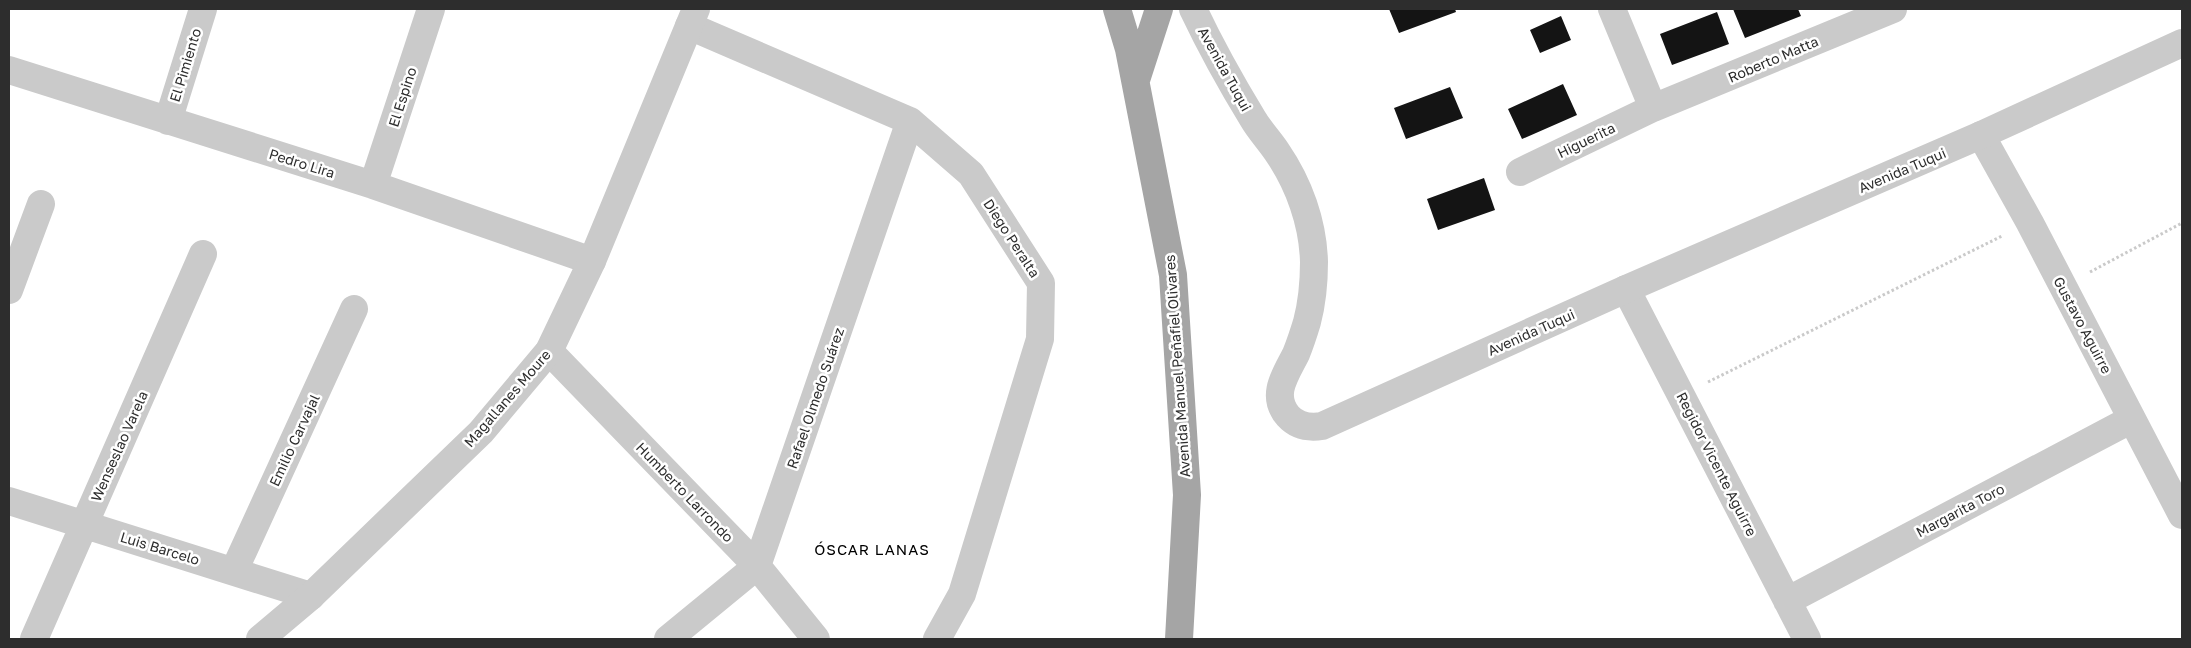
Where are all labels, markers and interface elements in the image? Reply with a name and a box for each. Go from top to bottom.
street label: Avenida Tuqui [1195,24,1255,114]
street label: El Pimiento [166,26,204,104]
street label: Roberto Matta [1725,32,1821,86]
street label: El Espino [384,65,420,129]
street label: Higuerita [1554,119,1618,161]
street label: Avenida Tuqui [1856,144,1948,196]
street label: Pedro Lira [267,145,337,181]
street label: Diego Peralta [980,196,1044,280]
street label: Avenida Manuel Peñafiel Olivares [1161,254,1193,478]
street label: Gustavo Aguirre [2050,274,2116,376]
street label: Avenida Tuqui [1485,305,1577,359]
street label: Rafael Olmedo Suárez [783,325,847,471]
street label: Magallanes Moure [460,346,554,450]
street label: Wenseslao Varela [87,388,151,504]
street label: Regidor Vicente Aguirre [1673,389,1761,539]
street label: Emilio Carvajal [265,391,323,489]
street label: Humberto Larrondo [633,439,737,545]
street label: Margarita Toro [1913,480,2007,540]
street label: Luis Barcelo [118,528,202,568]
district label: ÓSCAR LANAS [814,540,930,558]

